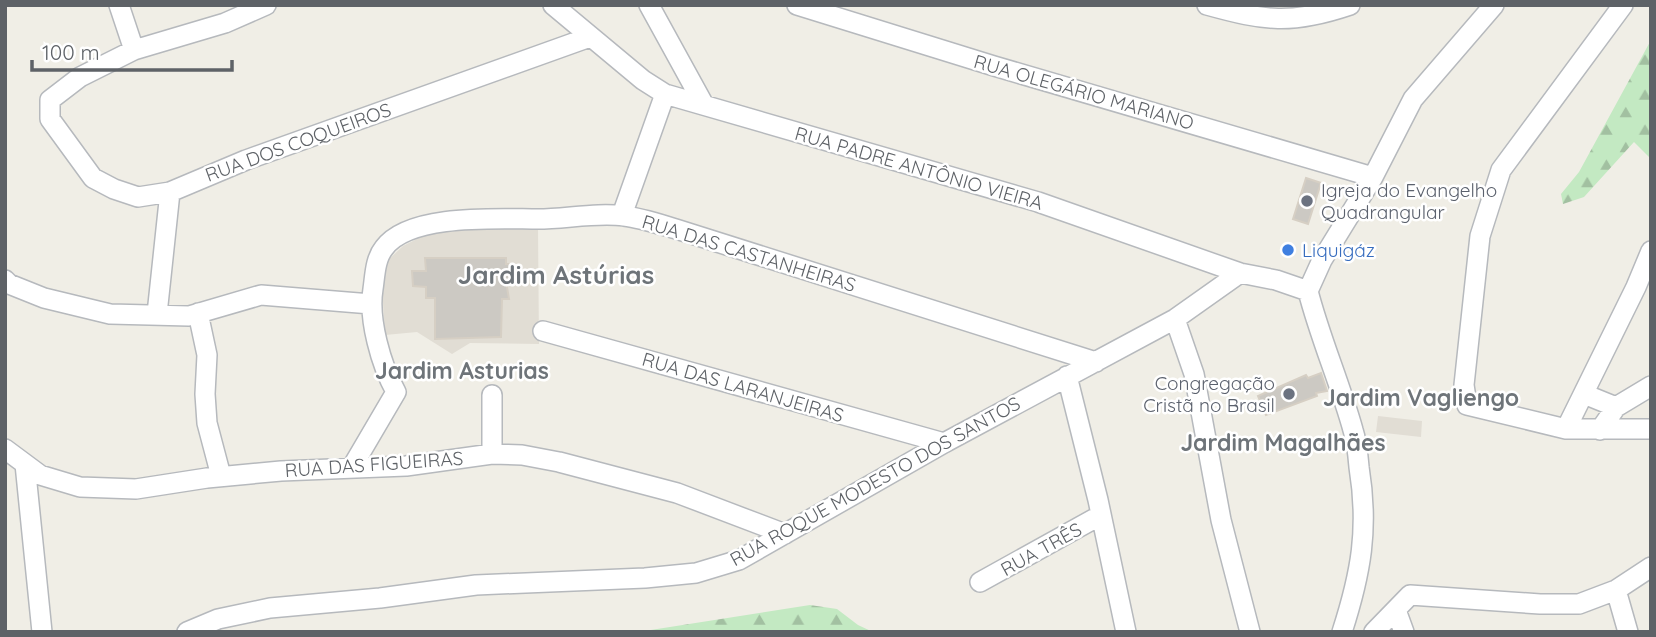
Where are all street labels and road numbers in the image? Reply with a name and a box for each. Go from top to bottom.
street label: RUA OLEGÁRIO MARIANO [971,49,1197,135]
street label: RUA DOS COQUEIROS [202,97,394,187]
street label: RUA PADRE ANTÔNIO VIEIRA [792,121,1046,215]
street label: RUA DAS CASTANHEIRAS [639,209,859,297]
street label: RUA DAS LARANJEIRAS [639,347,847,427]
street label: RUA ROQUE MODESTO DOS SANTOS [726,391,1024,571]
street label: RUA DAS FIGUEIRAS [284,446,464,482]
street label: RUA TRÊS [996,517,1086,581]

